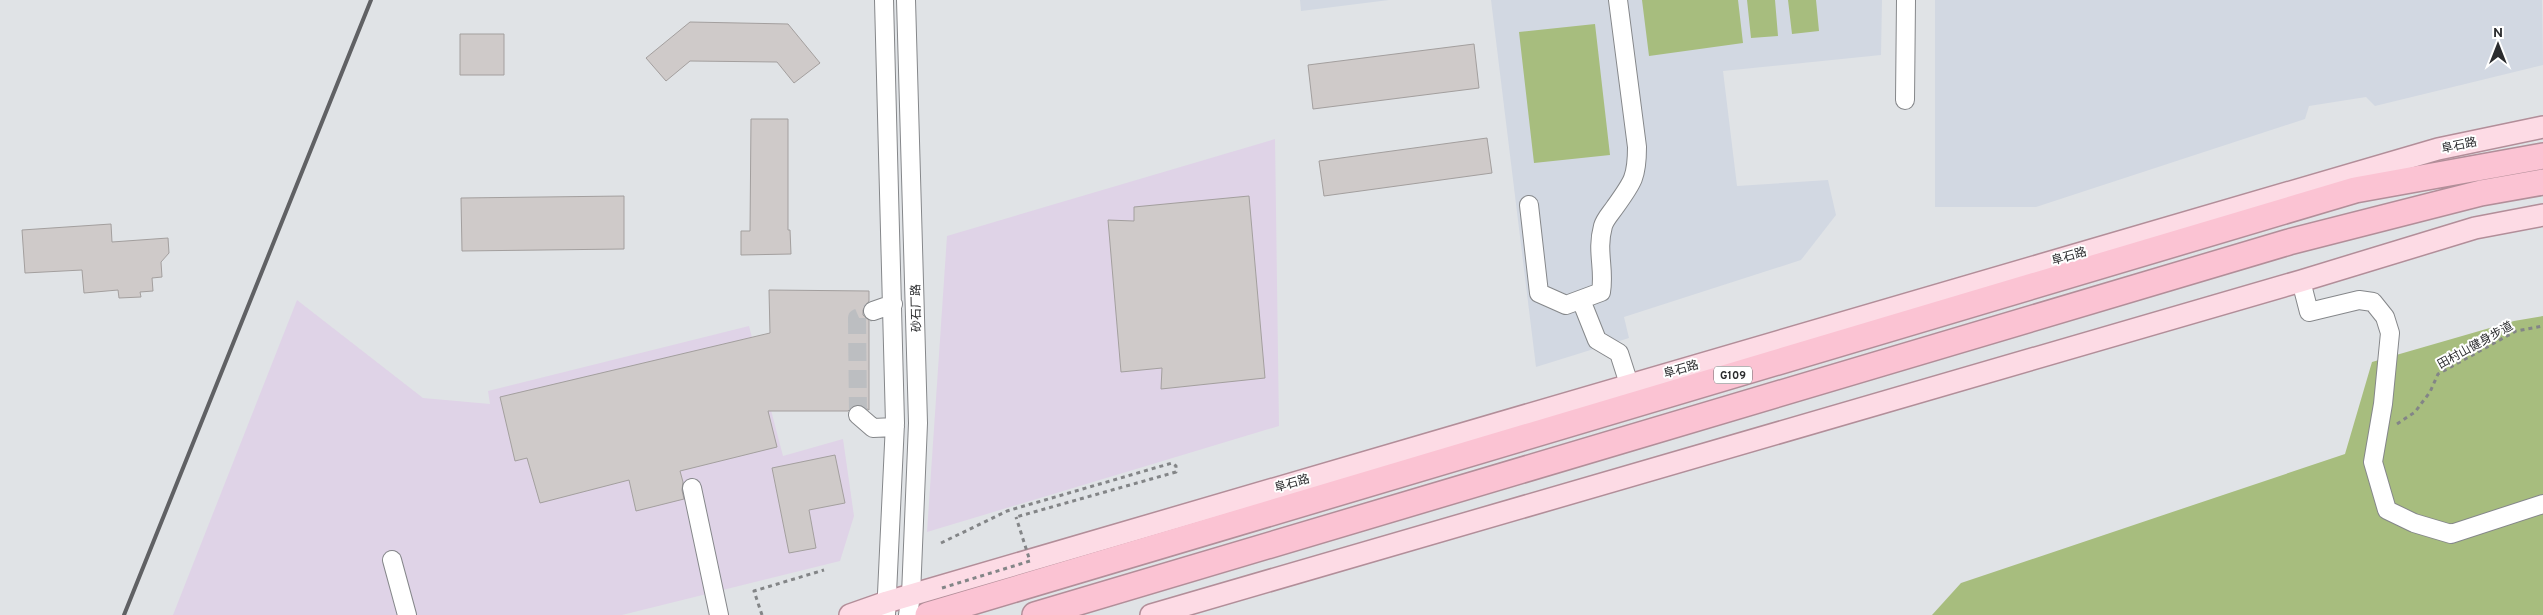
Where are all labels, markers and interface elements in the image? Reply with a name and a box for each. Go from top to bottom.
north arrow [2473,20,2523,70]
text: N [2493,25,2503,42]
street label: 阜石路 [2440,134,2478,158]
street label: 阜石路 [2050,244,2089,270]
street label: 砂石厂路 [909,284,925,332]
street label: 田村山健身步道 [2435,319,2516,373]
street label: 阜石路 [1662,357,1701,383]
road number: G109 [1714,366,1752,384]
street label: 阜石路 [1273,471,1312,497]

